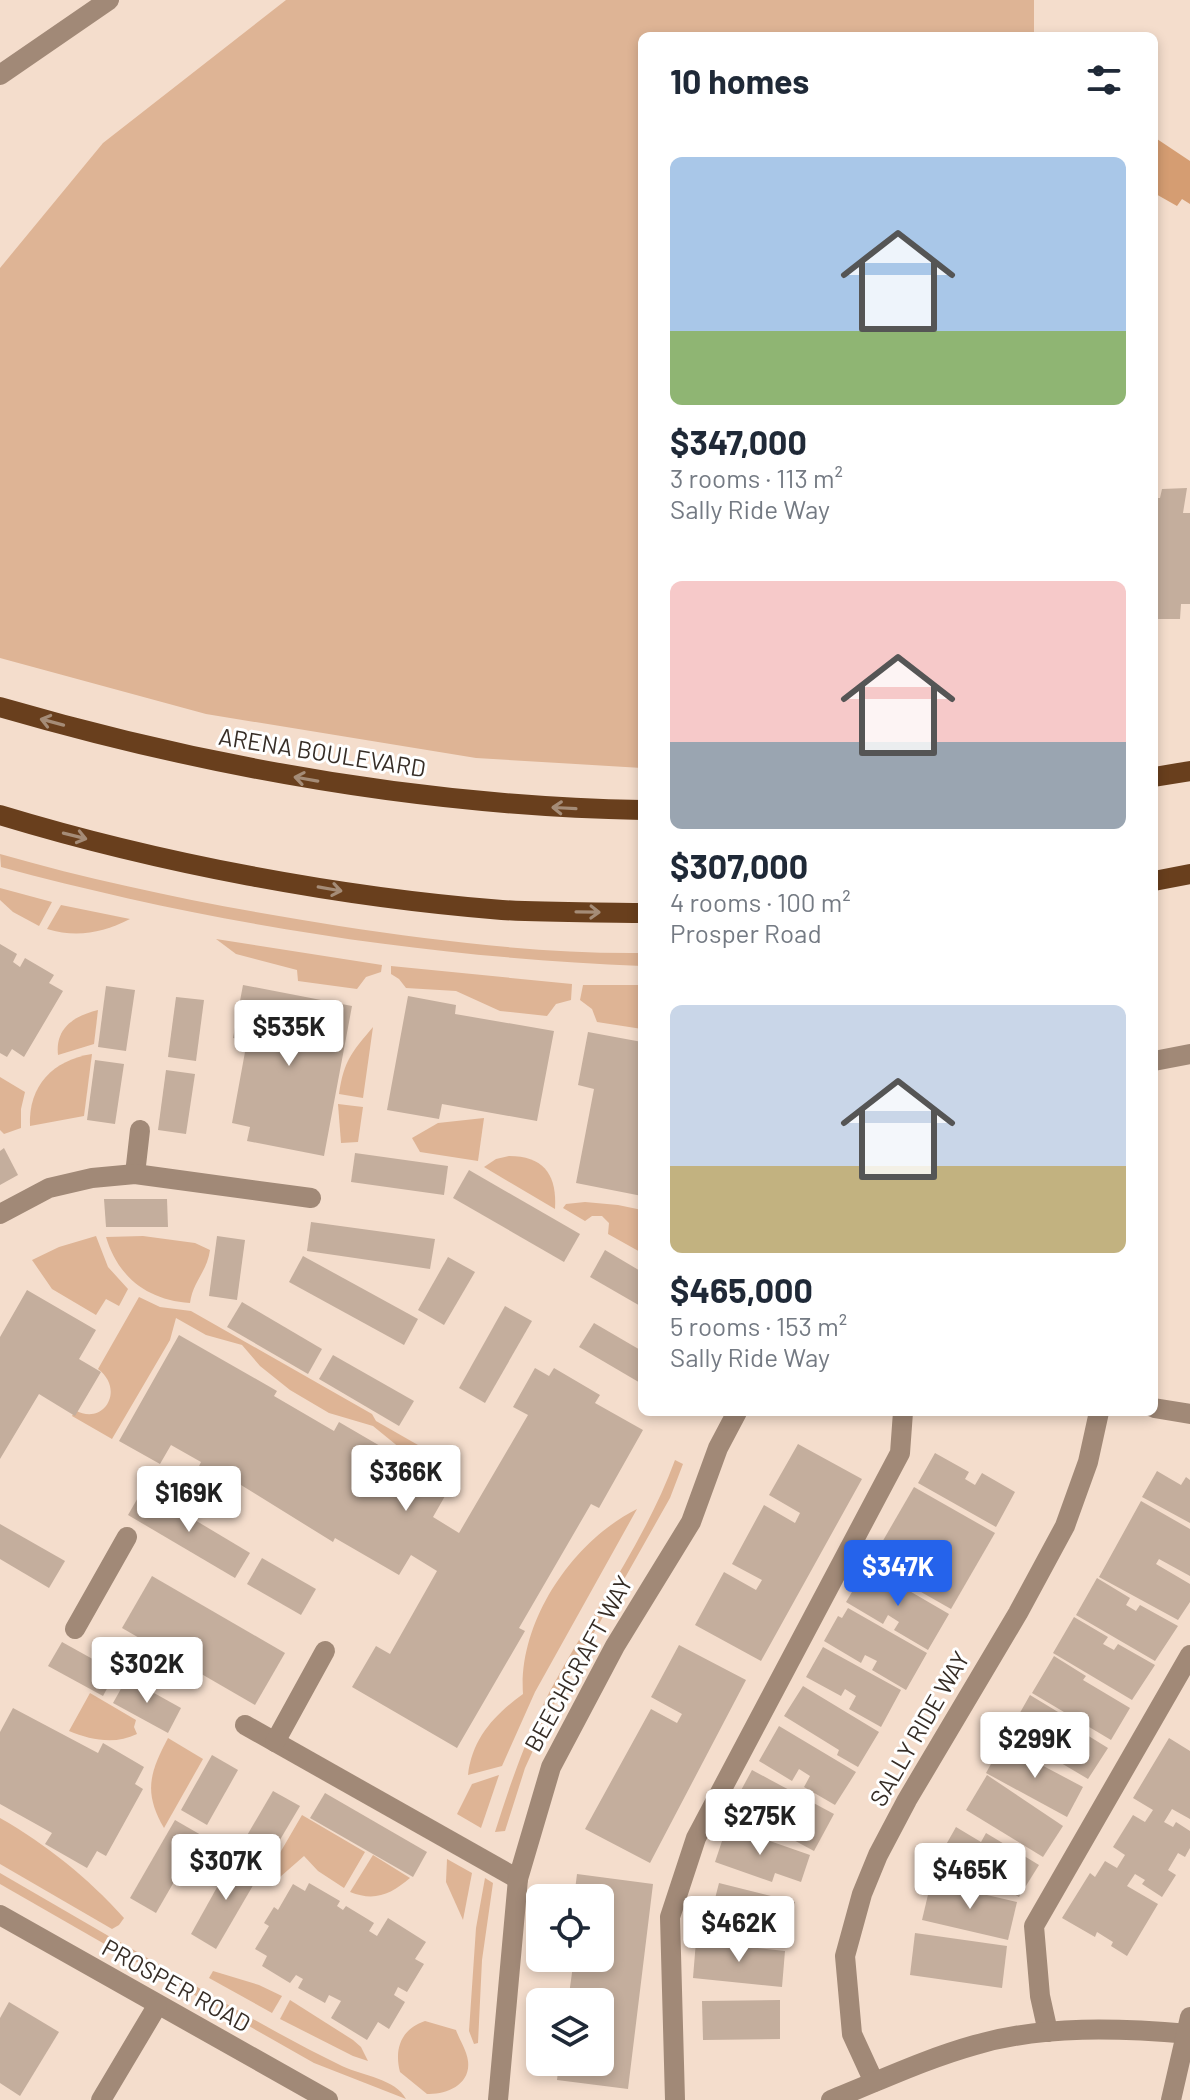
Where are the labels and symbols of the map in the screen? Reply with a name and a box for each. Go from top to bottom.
one-way arrow [40,713,66,728]
street label: ARENA BOULEVARD [217,721,428,782]
one-way arrow [294,771,319,786]
one-way arrow [551,800,578,815]
one-way arrow [62,829,88,844]
one-way arrow [316,882,342,897]
one-way arrow [574,904,601,919]
pin: $535K [233,1000,345,1068]
pin: $366K [350,1445,462,1513]
pin: $169K [133,1466,245,1534]
pin: $347K [842,1540,954,1608]
street label: BEECHCRAFT WAY [517,1570,638,1756]
pin: $302K [91,1637,203,1705]
street label: SALLY RIDE WAY [863,1646,975,1811]
pin: $299K [979,1712,1091,1780]
pin: $275K [704,1789,816,1857]
pin: $307K [170,1834,282,1902]
pin: $465K [914,1843,1026,1911]
pin: $462K [683,1896,795,1964]
street label: PROSPER ROAD [98,1932,256,2037]

